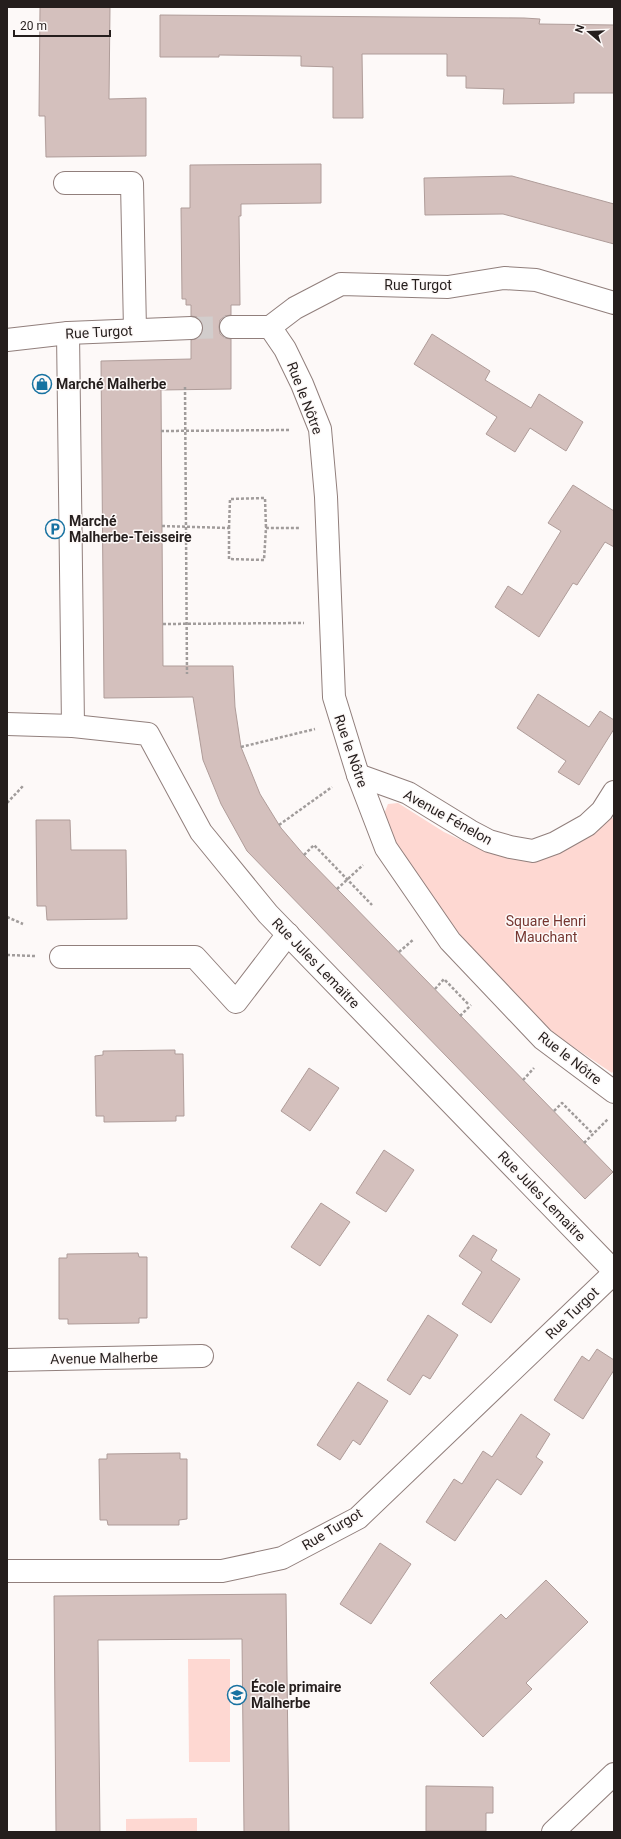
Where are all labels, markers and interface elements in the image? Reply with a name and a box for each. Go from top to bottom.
scale bar [14,12,110,38]
north arrow [569,12,609,52]
text: 20 m [20,19,47,33]
text: N [573,23,588,35]
street label: Rue Turgot [384,277,452,293]
street label: Rue Turgot [65,322,134,342]
street label: Rue le Nôtre [284,360,326,436]
shop icon: Marché Malherbe [31,373,53,395]
place label: Marché Malherbe [56,376,167,392]
place label: Marché Malherbe-Teisseire [69,513,192,545]
parking icon: Marché Malherbe-Teisseire [44,518,66,540]
street label: Rue le Nôtre [331,712,371,790]
street label: Avenue Fénelon [401,786,495,848]
park label: Square Henri Mauchant [506,913,586,945]
street label: Rue Jules Lemaitre [269,915,363,1011]
street label: Rue le Nôtre [535,1028,605,1088]
street label: Rue Jules Lemaitre [495,1148,589,1244]
street label: Rue Turgot [542,1284,602,1342]
street label: Avenue Malherbe [50,1349,158,1367]
street label: Rue Turgot [299,1505,365,1553]
place label: École primaire Malherbe [251,1678,342,1711]
school or university icon: École primaire Malherbe [226,1684,248,1706]

